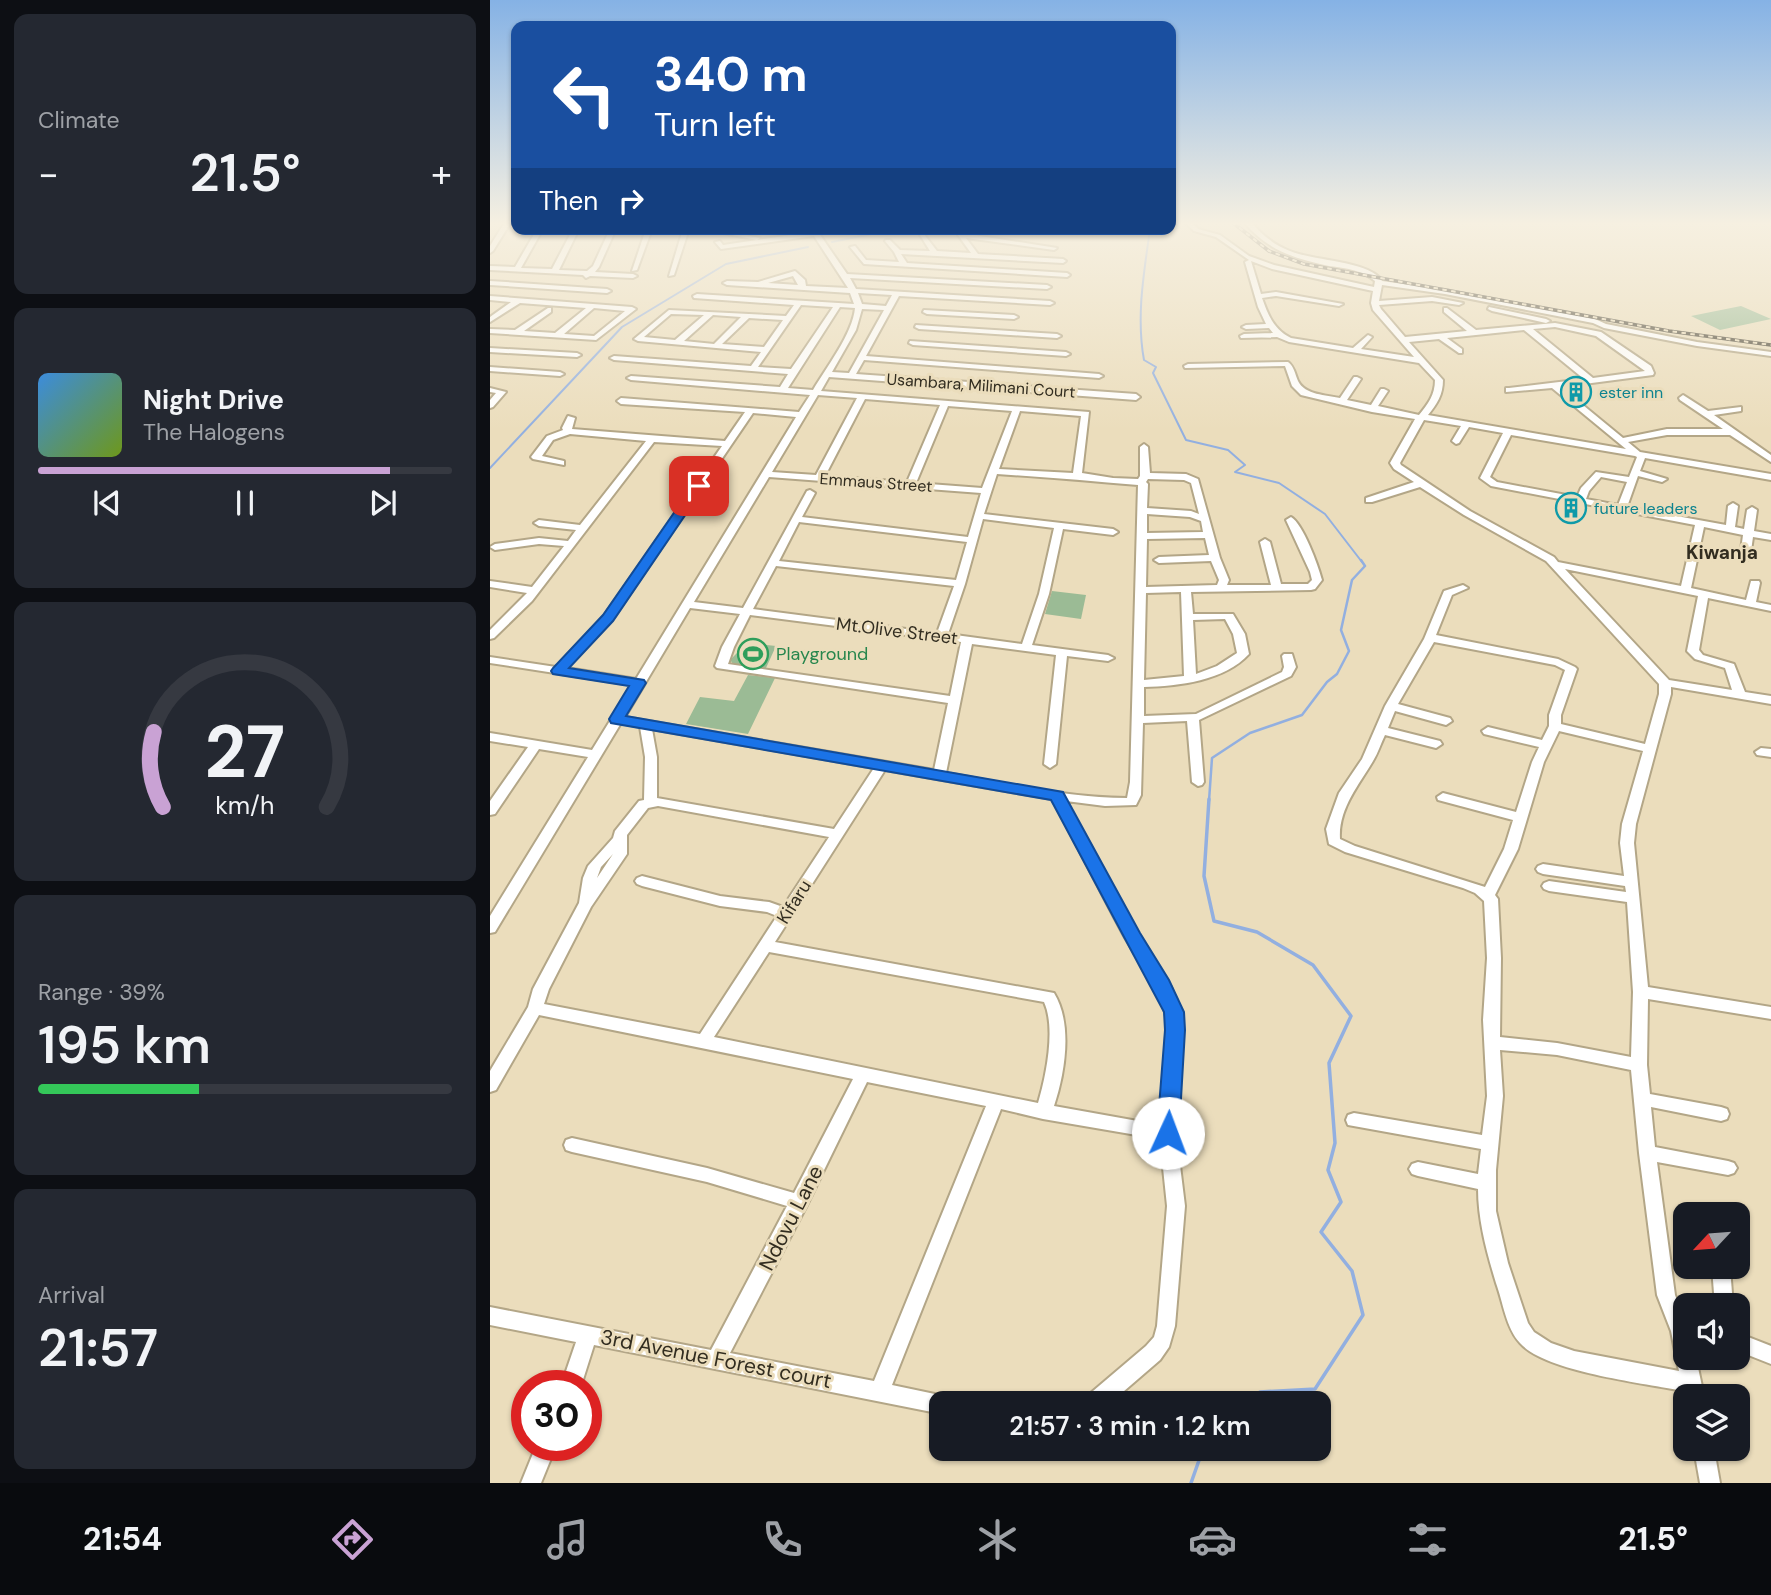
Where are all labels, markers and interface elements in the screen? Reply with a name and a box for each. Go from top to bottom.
text: 340 m [654,42,808,106]
icon: left [539,49,630,140]
text: Turn left [654,104,776,146]
text: Climate [38,105,120,135]
text: 21.5° [189,139,301,207]
text: − [38,149,59,199]
text: + [431,149,452,199]
icon: right [612,182,650,220]
text: Then [539,184,598,218]
street label: Usambara, Milimani Court [886,368,1076,403]
building icon: ester inn [1559,375,1593,409]
place label: ester inn [1599,382,1663,403]
text: Night Drive [143,383,284,417]
text: The Halogens [143,417,285,447]
pin [669,456,729,516]
icon: arrive [680,467,718,505]
street label: Emmaus Street [819,468,933,497]
icon: previous [88,484,126,522]
icon: pause [226,484,264,522]
icon: next [364,484,402,522]
building icon: future leaders [1554,491,1588,525]
place label: future leaders [1594,498,1697,519]
district label: Kiwanja [1686,540,1758,565]
street label: Mt.Olive Street [835,612,959,650]
sports icon: Playground [736,637,770,671]
place label: Playground [776,642,868,666]
text: 27 [205,706,285,801]
text: km/h [215,789,275,822]
street label: Kifaru [771,876,817,928]
text: Range · 39% [38,977,165,1007]
text: 195 km [38,1011,211,1079]
position arrow [1131,1096,1205,1170]
street label: Ndovu Lane [752,1160,830,1275]
north arrow [1673,1202,1750,1279]
map controls [1673,1202,1750,1461]
text: Arrival [38,1280,105,1310]
button: sound [1673,1293,1750,1370]
text: 21:57 [38,1314,158,1382]
street label: 3rd Avenue Forest court [598,1323,834,1395]
speed limit sign: 30 [511,1370,602,1461]
button: layers [1673,1384,1750,1461]
text: 21:57 · 3 min · 1.2 km [1009,1409,1251,1443]
icon: directions [328,1515,377,1564]
icon: music [543,1515,592,1564]
icon: phone [758,1515,807,1564]
icon: climate [973,1515,1022,1564]
icon: car [1188,1515,1237,1564]
icon: filters [1403,1515,1452,1564]
text: 21:54 [83,1518,162,1560]
text: 21.5° [1618,1518,1688,1560]

